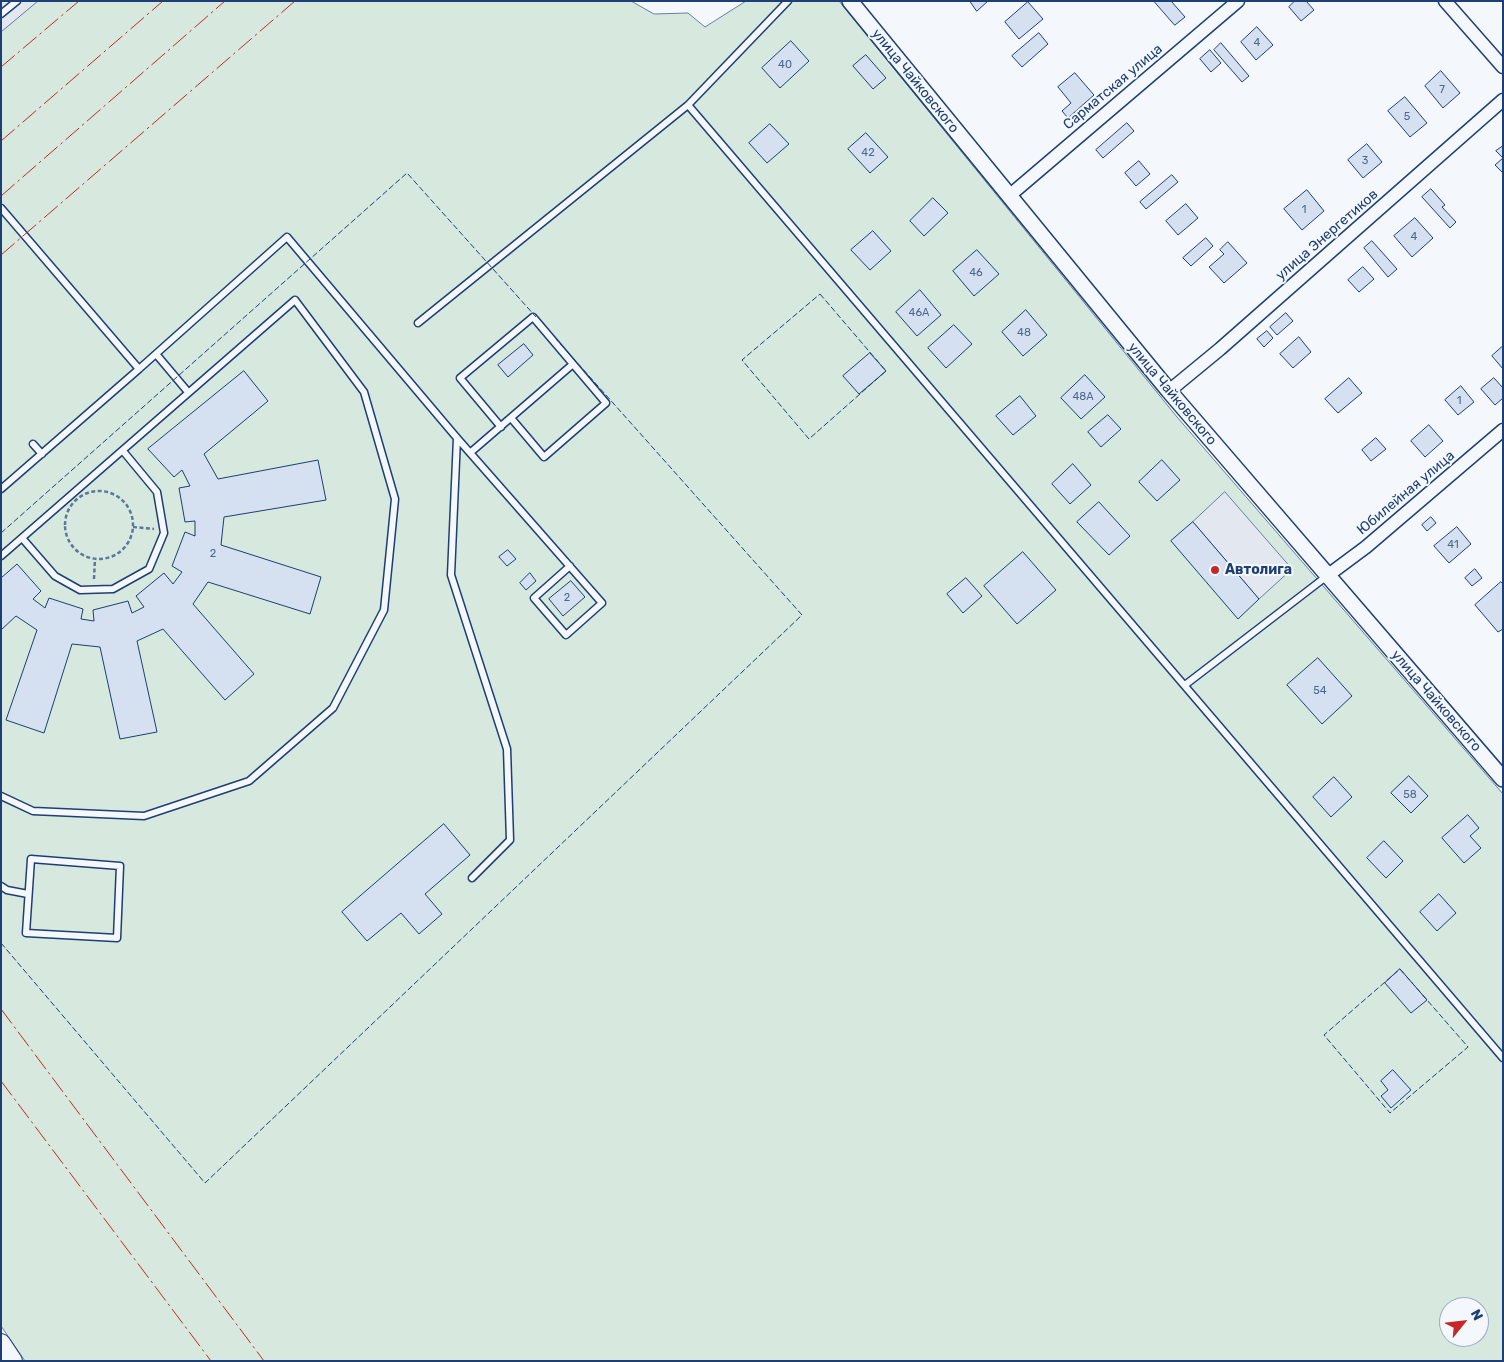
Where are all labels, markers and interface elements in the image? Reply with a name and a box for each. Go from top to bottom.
street label: улица Чайковского [868,26,962,136]
house number: 4 [1254,36,1260,50]
street label: Сарматская улица [1060,41,1166,133]
house number: 40 [778,58,792,72]
house number: 7 [1439,83,1445,97]
house number: 5 [1404,110,1410,124]
house number: 42 [861,146,875,160]
house number: 3 [1362,154,1368,168]
street label: улица Энергетиков [1272,186,1382,284]
house number: 1 [1302,203,1306,217]
house number: 4 [1411,230,1417,244]
house number: 46 [969,266,983,280]
house number: 46А [909,306,929,320]
house number: 48 [1017,326,1031,340]
street label: улица Чайковского [1124,339,1220,449]
house number: 48А [1072,390,1094,404]
house number: 1 [1457,394,1461,408]
street label: Юбилейная улица [1354,447,1458,539]
house number: 41 [1447,538,1459,552]
house number: 2 [210,547,216,561]
place label: Автолига [1225,562,1292,578]
marker: Автолига [1209,564,1221,576]
house number: 2 [564,591,570,605]
street label: улица Чайковского [1387,647,1485,755]
house number: 54 [1313,684,1327,698]
house number: 58 [1403,788,1417,802]
north arrow [1439,1297,1489,1347]
text: N [1467,1306,1487,1323]

